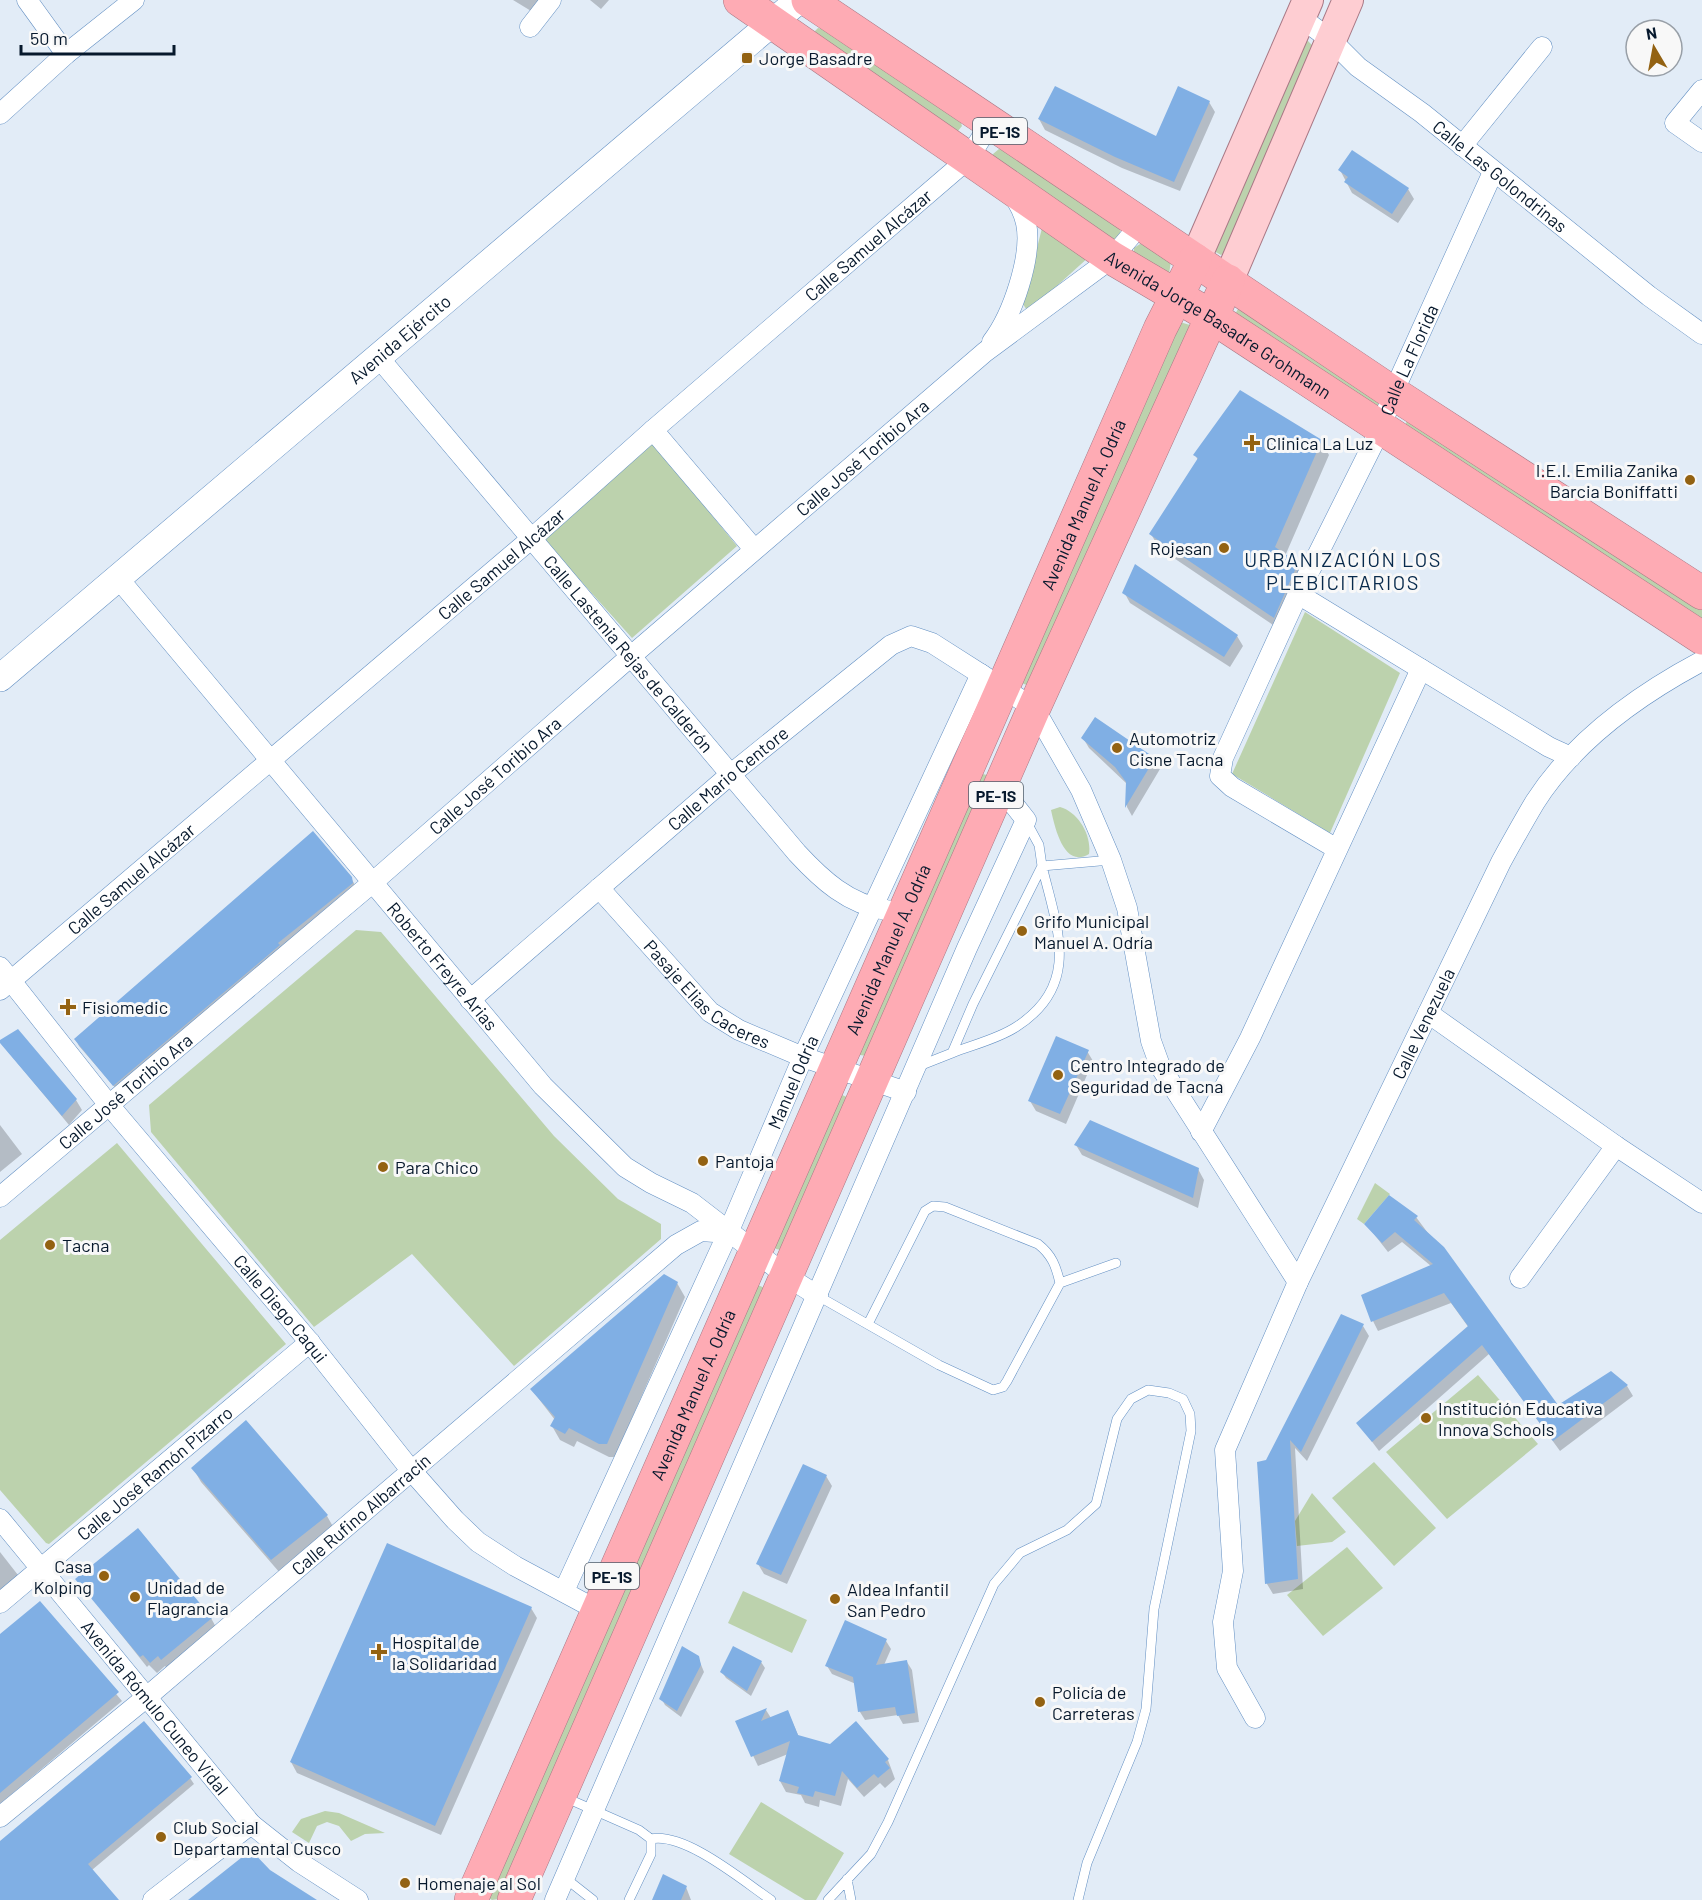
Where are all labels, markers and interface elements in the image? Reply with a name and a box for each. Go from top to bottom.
scale bar [21,18,174,56]
north arrow [1624,18,1684,78]
text: N [1644,22,1658,43]
text: 50 m [30,27,68,49]
place label: Jorge Basadre [759,47,872,69]
marker: Jorge Basadre [740,51,754,65]
street label: Calle Las Golondrinas [1429,115,1572,237]
road number: PE-1S [973,118,1027,144]
street label: Calle Samuel Alcázar [800,184,936,306]
street label: Avenida Jorge Basadre Grohmann [1101,245,1336,403]
street label: Avenida Ejército [344,290,455,388]
street label: Calle La Florida [1375,301,1443,418]
street label: Calle José Toribio Ara [791,394,933,521]
street label: Avenida Manuel A. Odría [1036,416,1130,593]
place label: Clinica La Luz [1266,432,1373,454]
marker: Clinica La Luz [1243,434,1261,452]
place label: I.E.I. Emilia Zanika Barcia Boniffatti [1536,459,1678,502]
marker: I.E.I. Emilia Zanika Barcia Boniffatti [1683,473,1697,487]
street label: Calle Samuel Alcázar [433,503,570,624]
place label: Rojesan [1150,537,1212,559]
marker: Rojesan [1217,541,1231,555]
district label: URBANIZACIÓN LOS PLEBICITARIOS [1244,547,1442,594]
street label: Calle Lastenia Rejas de Calderón [539,550,718,757]
street label: Calle José Toribio Ara [424,712,565,839]
street label: Calle Mario Centore [663,721,792,835]
place label: Automotriz Cisne Tacna [1129,727,1223,770]
marker: Automotriz Cisne Tacna [1110,741,1124,755]
road number: PE-1S [969,782,1023,808]
street label: Calle Samuel Alcázar [63,818,200,939]
street label: Avenida Manuel A. Odría [841,861,935,1038]
street label: Roberto Freyre Arias [383,898,503,1035]
place label: Grifo Municipal Manuel A. Odría [1034,910,1153,953]
marker: Grifo Municipal Manuel A. Odría [1015,924,1029,938]
street label: Pasaje Elias Caceres [640,935,773,1053]
street label: Calle Venezuela [1387,964,1459,1083]
place label: Fisiomedic [82,996,168,1018]
marker: Fisiomedic [59,998,77,1016]
street label: Calle José Toribio Ara [54,1029,197,1154]
street label: Manuel Odria [763,1032,823,1132]
place label: Centro Integrado de Seguridad de Tacna [1070,1054,1225,1097]
marker: Centro Integrado de Seguridad de Tacna [1051,1068,1065,1082]
place label: Pantoja [715,1150,774,1172]
marker: Pantoja [696,1154,710,1168]
place label: Para Chico [395,1156,478,1178]
marker: Para Chico [376,1160,390,1174]
place label: Tacna [62,1234,109,1256]
marker: Tacna [43,1238,57,1252]
street label: Calle Diego Caqui [229,1250,332,1367]
street label: Avenida Manuel A. Odría [646,1306,740,1483]
place label: Institución Educativa Innova Schools [1438,1397,1603,1440]
street label: Calle José Ramón Pizarro [72,1401,237,1545]
marker: Institución Educativa Innova Schools [1419,1411,1433,1425]
street label: Calle Rufino Albarracín [287,1449,435,1580]
place label: Casa Kolping [33,1555,92,1598]
road number: PE-1S [585,1563,639,1589]
marker: Casa Kolping [97,1569,111,1583]
place label: Unidad de Flagrancia [147,1576,229,1619]
place label: Aldea Infantil San Pedro [847,1578,949,1621]
marker: Unidad de Flagrancia [128,1590,142,1604]
marker: Aldea Infantil San Pedro [828,1592,842,1606]
street label: Avenida Rómulo Cuneo Vidal [77,1616,233,1799]
place label: Hospital de la Solidaridad [392,1631,497,1674]
marker: Hospital de la Solidaridad [370,1643,388,1661]
place label: Policía de Carreteras [1052,1681,1135,1724]
marker: Policía de Carreteras [1033,1695,1047,1709]
place label: Club Social Departamental Cusco [173,1816,341,1859]
marker: Club Social Departamental Cusco [154,1830,168,1844]
place label: Homenaje al Sol [417,1872,541,1894]
marker: Homenaje al Sol [398,1876,412,1890]

